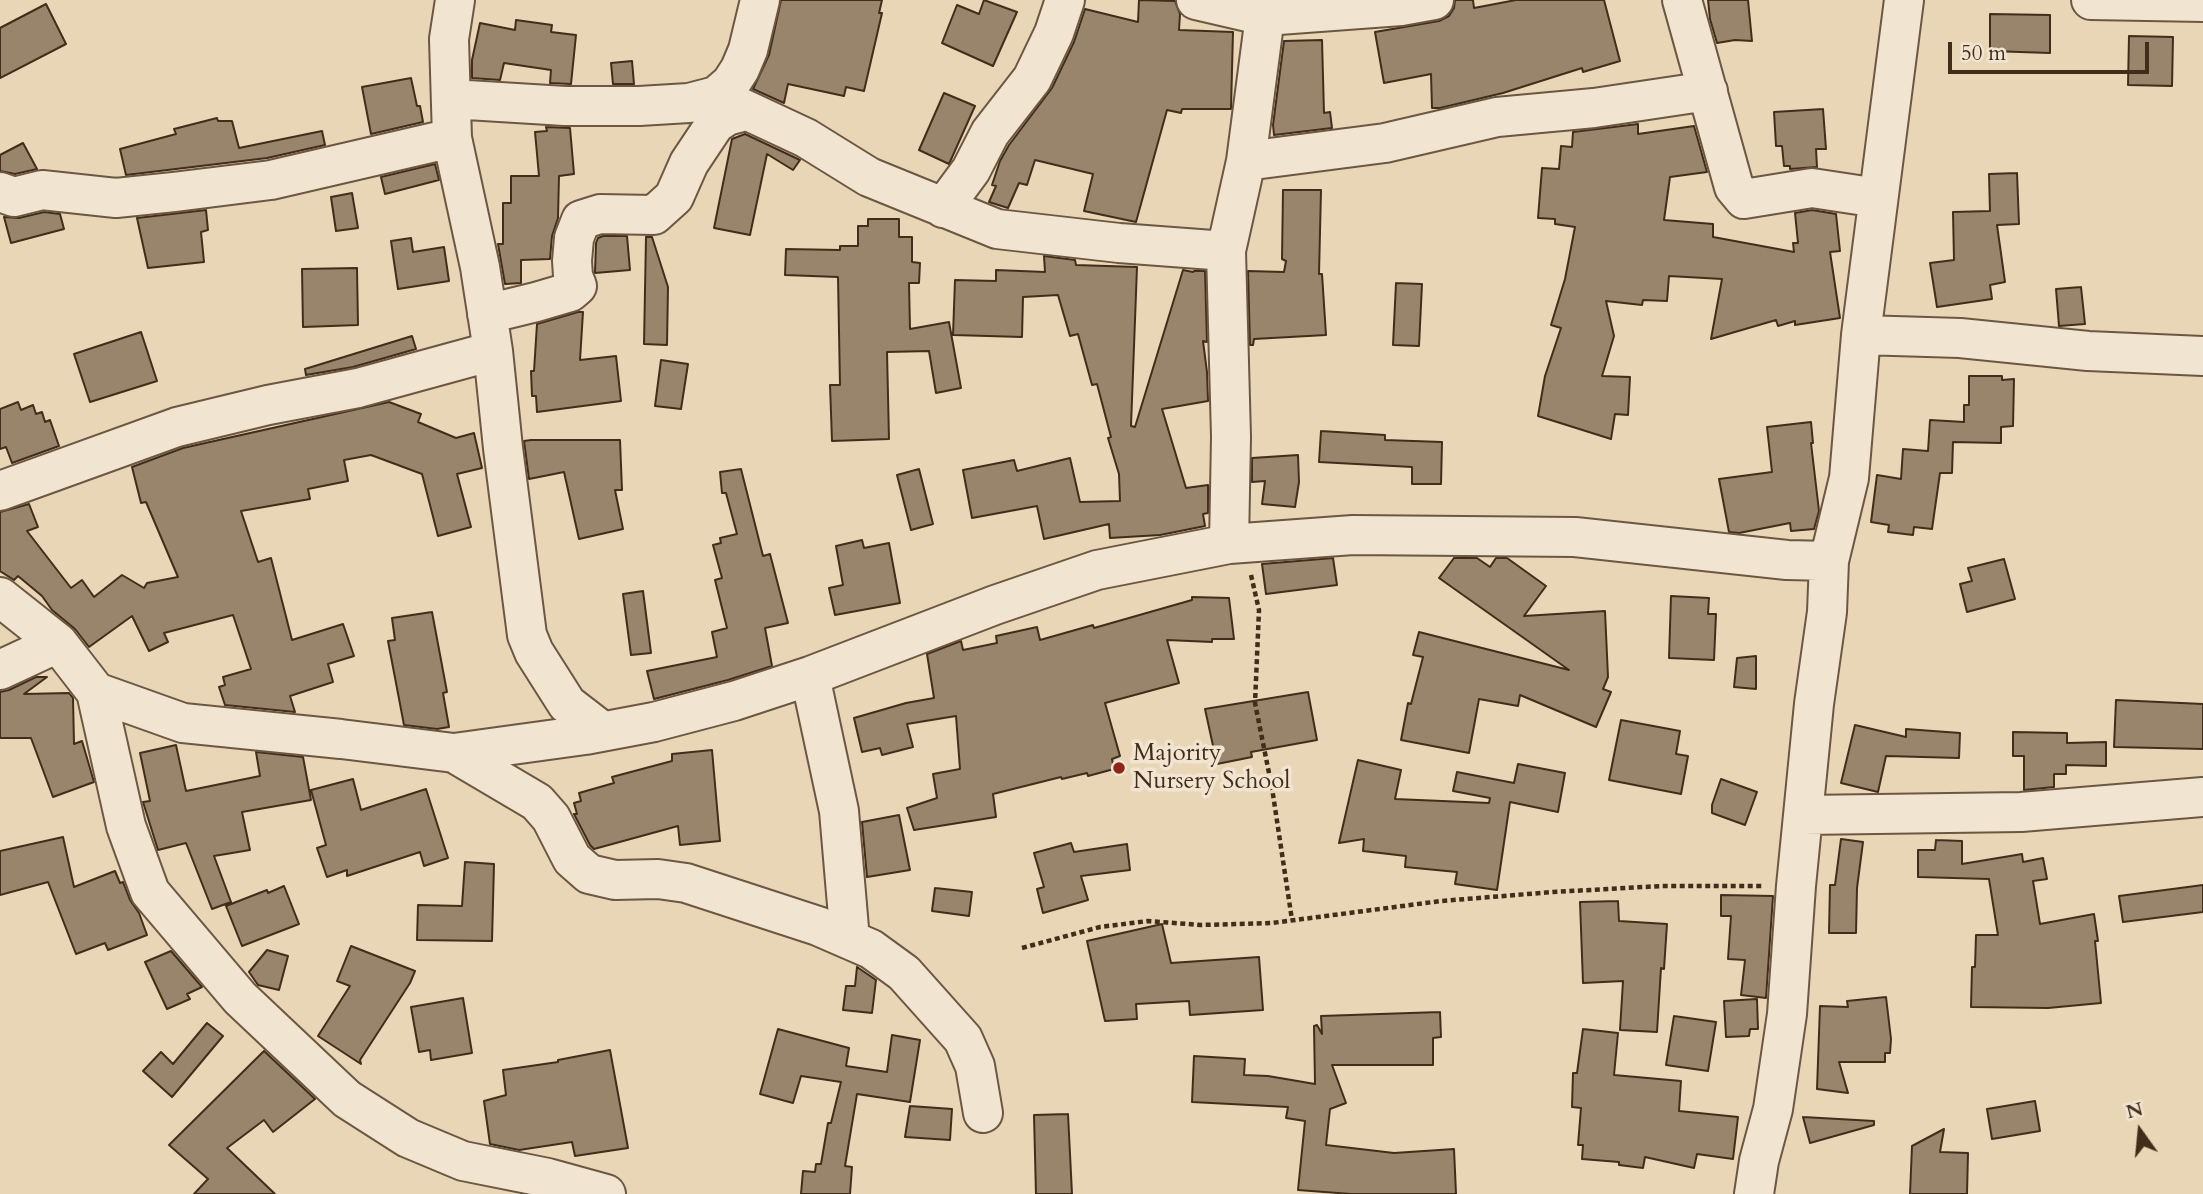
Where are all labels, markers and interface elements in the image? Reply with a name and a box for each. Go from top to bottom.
scale bar [1951,28,2152,72]
text: 50 m [1961,39,2006,68]
place label: Majority Nursery School [1133,740,1290,796]
marker: Majority Nursery School [1111,760,1127,776]
north arrow [2105,1096,2175,1166]
text: N [2123,1096,2146,1125]

